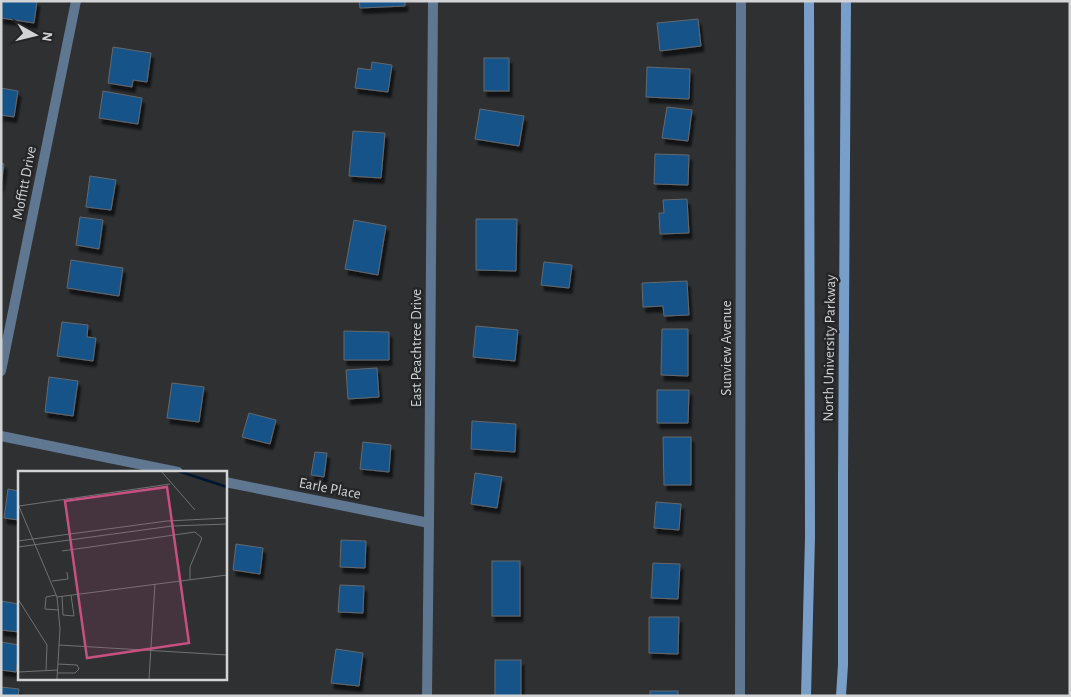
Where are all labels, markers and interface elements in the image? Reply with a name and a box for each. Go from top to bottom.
north arrow [10,10,60,60]
text: N [39,31,54,42]
street label: Moffitt Drive [10,145,39,221]
street label: North University Parkway [821,274,838,422]
street label: East Peachtree Drive [409,289,424,407]
street label: Sunview Avenue [719,300,734,396]
inset map [18,471,226,680]
street label: Earle Place [298,475,362,502]

